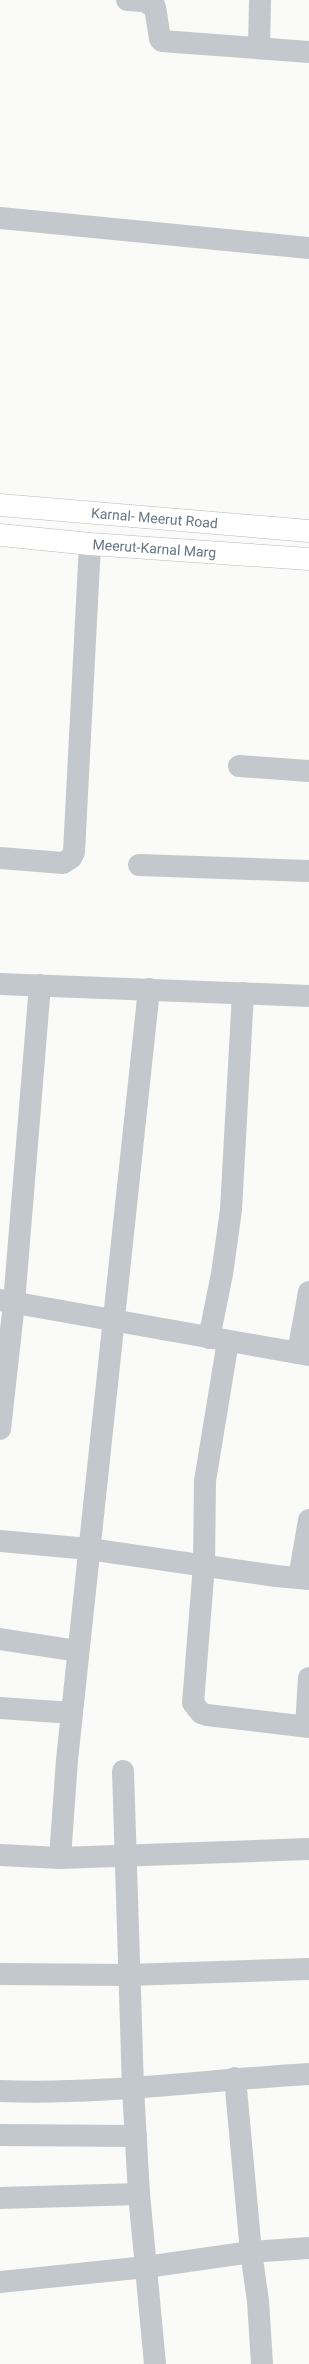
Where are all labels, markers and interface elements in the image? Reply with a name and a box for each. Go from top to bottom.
street label: Karnal- Meerut Road [90,505,218,531]
street label: Meerut-Karnal Marg [92,536,217,561]

